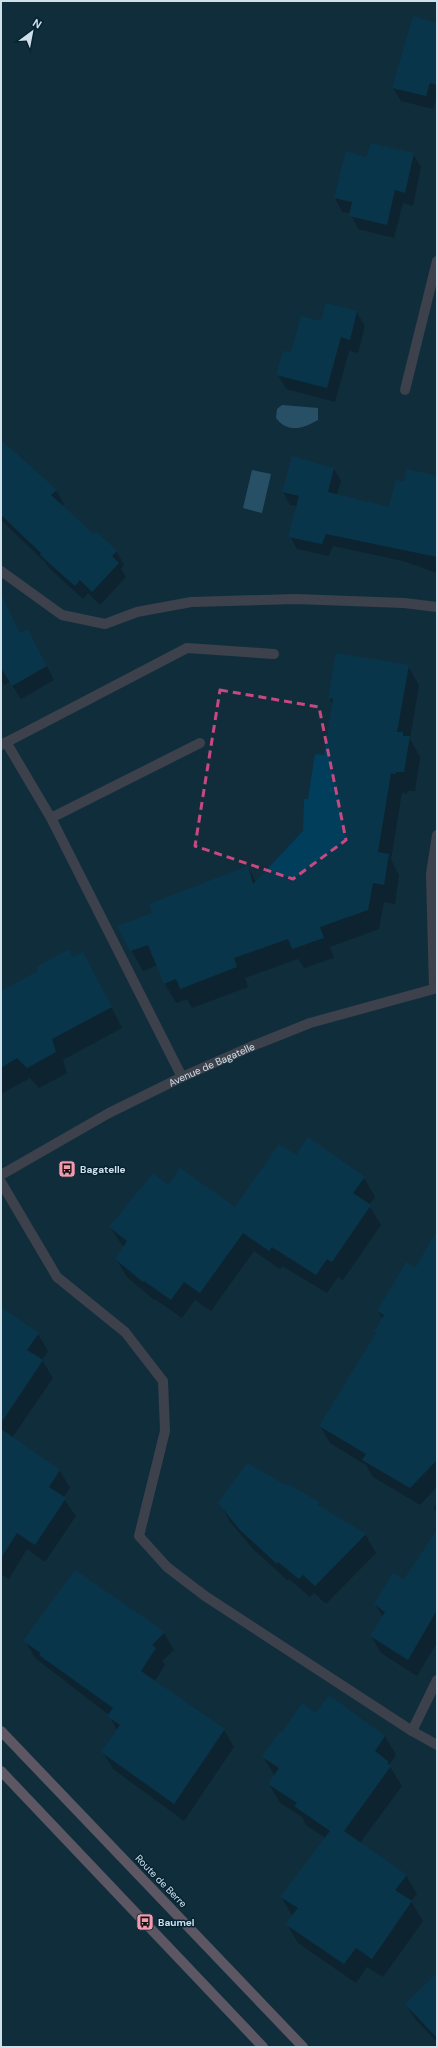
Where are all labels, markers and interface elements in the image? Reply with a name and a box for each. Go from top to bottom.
north arrow [12,12,52,52]
text: N [30,15,44,32]
street label: Avenue de Bagatelle [166,1039,257,1089]
bus stop icon: Bagatelle [57,1159,77,1179]
place label: Bagatelle [80,1163,126,1176]
street label: Route de Berre [132,1852,190,1910]
bus stop icon: Baumel [135,1912,155,1932]
place label: Baumel [158,1916,195,1929]

